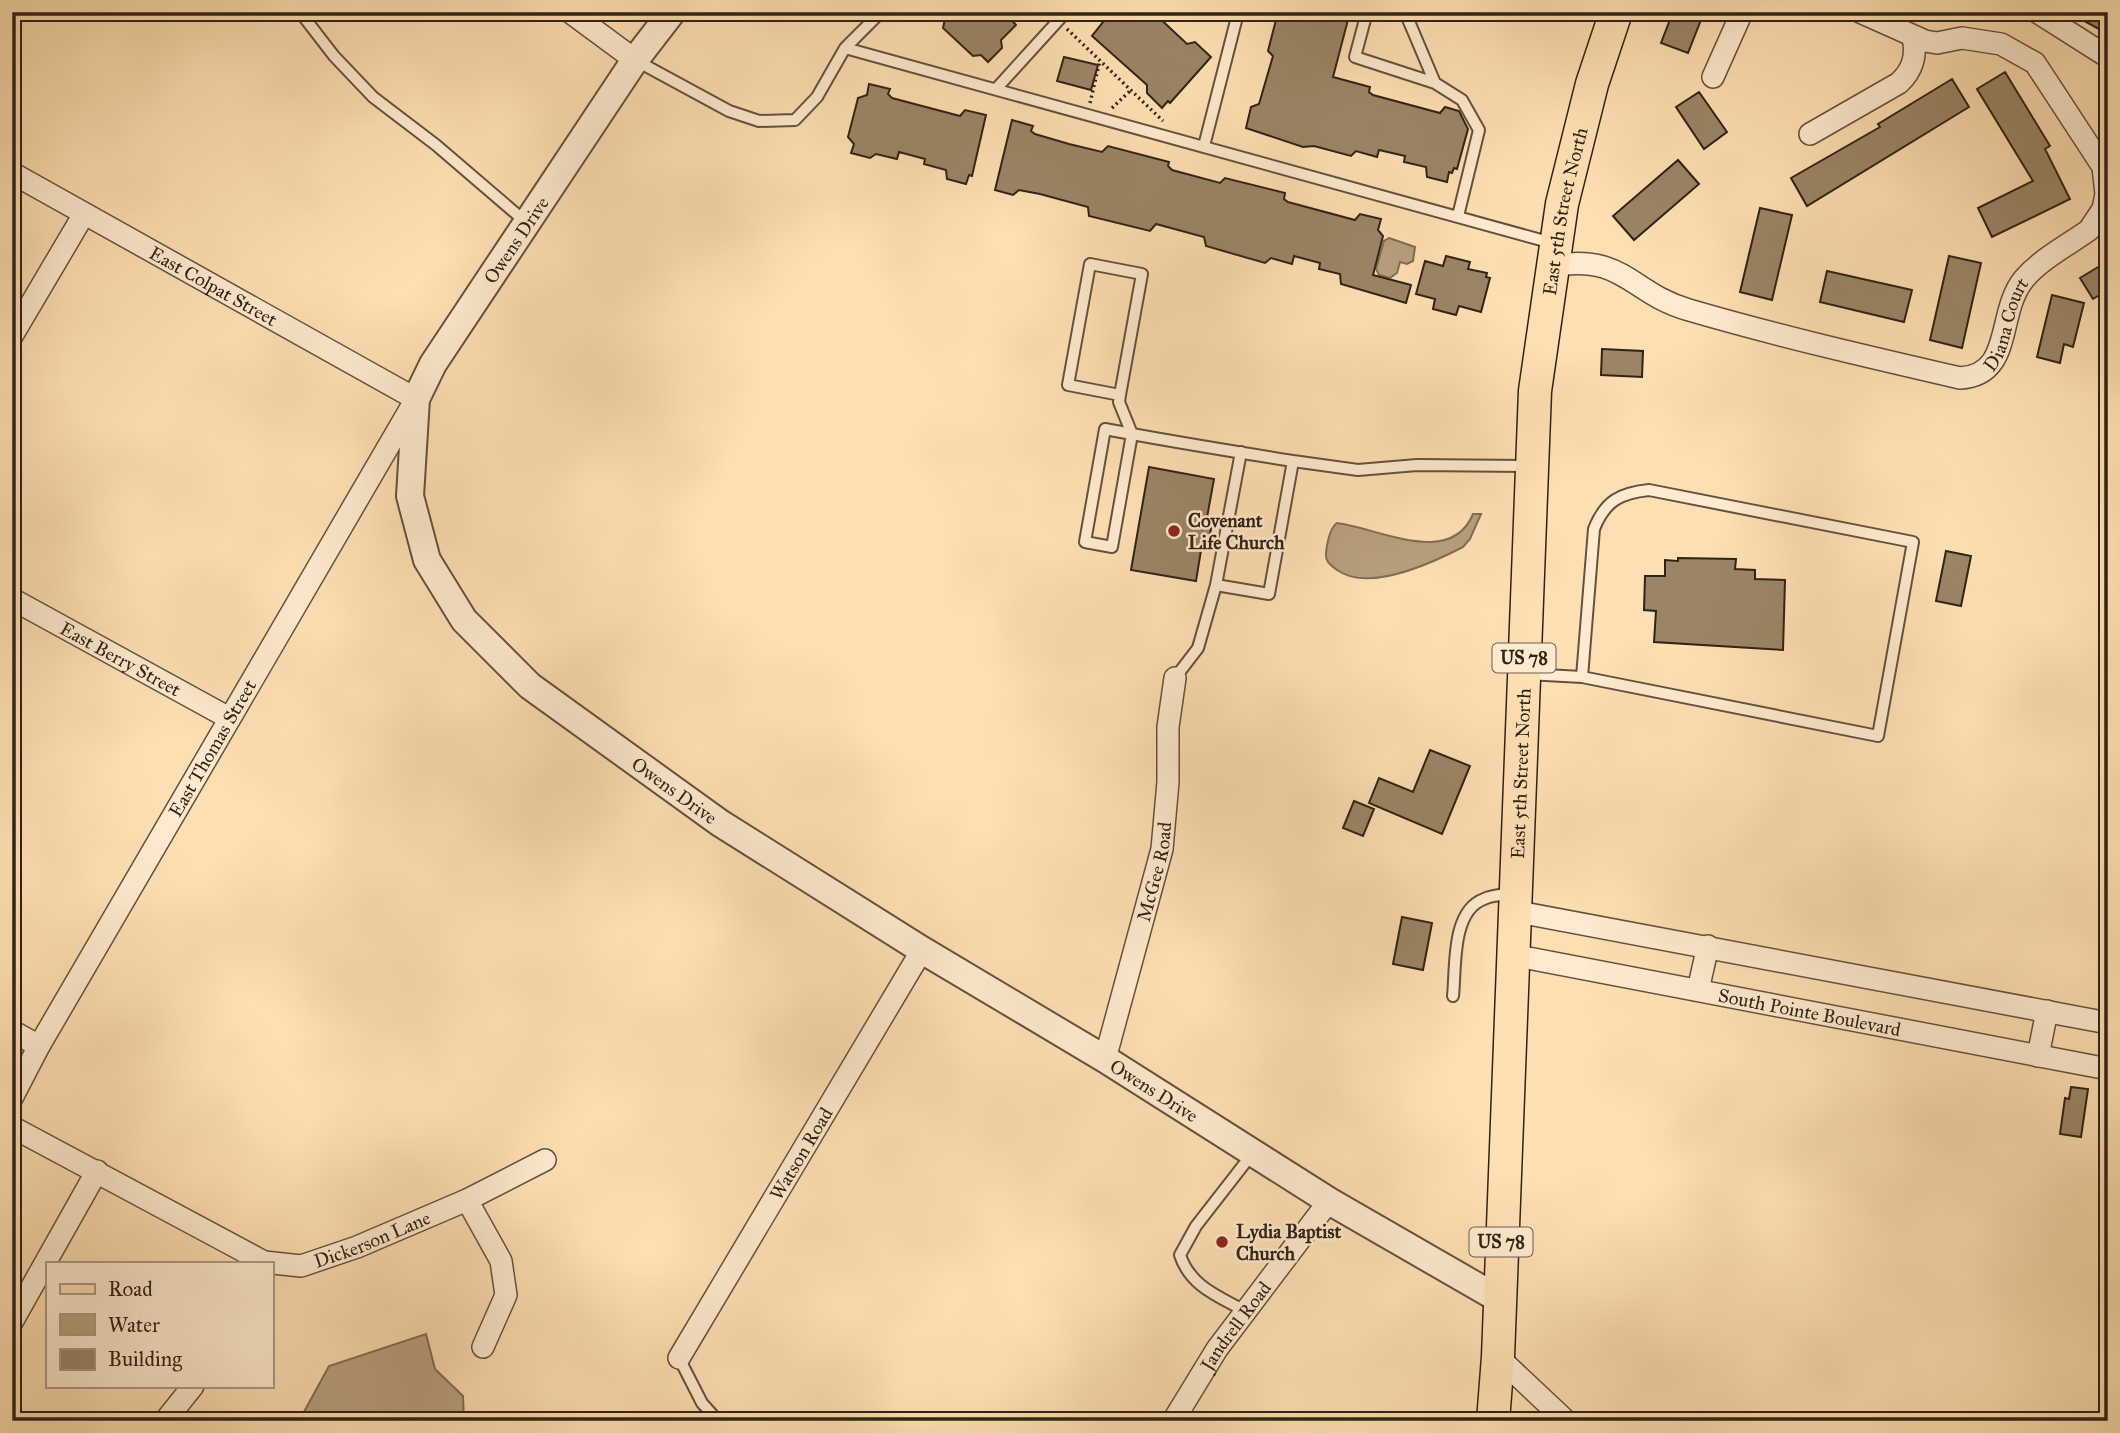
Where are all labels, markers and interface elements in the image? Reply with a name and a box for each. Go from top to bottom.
street label: East 5th Street North [1538,125,1593,297]
street label: Owens Drive [479,192,554,288]
street label: East Colpat Street [145,241,282,331]
street label: Diana Court [1978,273,2033,376]
place label: Covenant Life Church [1188,509,1285,554]
marker: Covenant Life Church [1166,523,1182,539]
street label: East Berry Street [56,617,185,702]
road number: US 78 [1492,644,1556,672]
street label: East Thomas Street [164,675,261,821]
street label: East 5th Street North [1506,687,1536,859]
street label: Owens Drive [627,752,722,829]
street label: McGee Road [1132,820,1176,924]
street label: South Pointe Boulevard [1716,984,1903,1041]
street label: Owens Drive [1106,1054,1203,1127]
street label: Watson Road [765,1103,838,1204]
street label: Dickerson Lane [311,1206,434,1273]
place label: Lydia Baptist Church [1236,1220,1341,1265]
road number: US 78 [1470,1227,1532,1256]
marker: Lydia Baptist Church [1214,1234,1230,1250]
legend [46,1262,273,1388]
text: Road [108,1276,153,1302]
street label: Jandrell Road [1195,1277,1276,1377]
text: Water [108,1312,160,1338]
text: Building [108,1346,182,1372]

